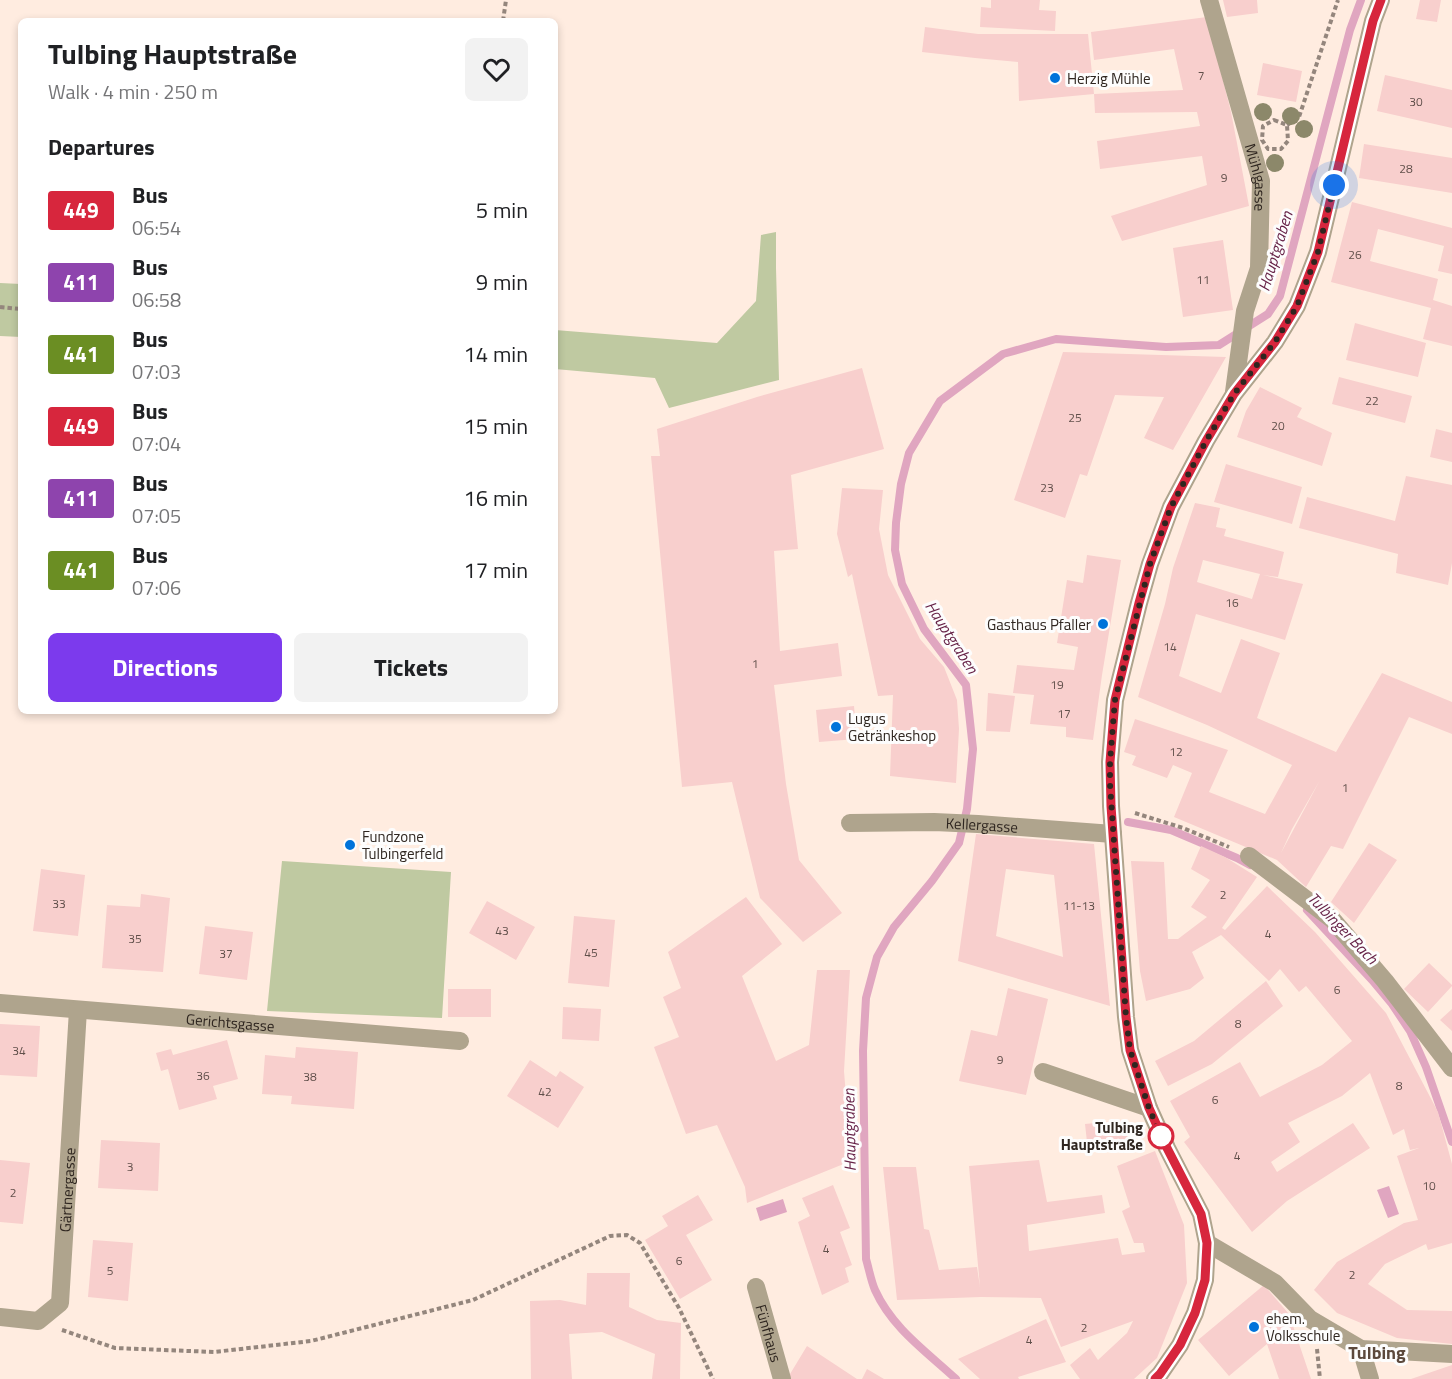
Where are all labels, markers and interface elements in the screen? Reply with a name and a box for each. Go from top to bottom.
text: Tulbing Hauptstraße [48,32,297,75]
button: heart [465,38,528,101]
house number: 7 [1198,66,1204,85]
place label: Herzig Mühle [1067,67,1151,90]
marker: Herzig Mühle [1048,71,1062,85]
text: Walk · 4 min · 250 m [48,76,218,107]
house number: 30 [1409,92,1423,111]
text: Departures [48,130,155,164]
street label: Mühlgasse [1239,141,1272,211]
house number: 28 [1399,159,1413,178]
house number: 9 [1221,168,1228,187]
your location [1319,170,1349,200]
text: Bus [132,178,168,212]
text: 5 min [476,193,528,227]
text: 449 [63,194,99,226]
water label: Hauptgraben [1251,207,1299,294]
text: 06:54 [132,212,181,243]
house number: 26 [1348,245,1362,264]
text: Bus [132,250,168,284]
text: 9 min [476,265,528,299]
text: 411 [63,266,99,298]
house number: 11 [1196,270,1210,289]
text: 06:58 [132,284,181,315]
text: Bus [132,322,168,356]
text: 14 min [463,337,528,371]
text: 441 [63,338,99,370]
text: 07:03 [132,356,181,387]
house number: 22 [1365,391,1379,410]
text: Bus [132,394,168,428]
house number: 25 [1068,408,1082,427]
text: 15 min [463,409,528,443]
text: 449 [63,410,99,442]
house number: 20 [1271,416,1285,435]
text: 07:04 [132,428,181,459]
text: Bus [132,466,168,500]
house number: 23 [1040,478,1054,497]
text: 16 min [463,481,528,515]
text: 411 [63,482,99,514]
text: 07:05 [132,500,181,531]
text: Bus [132,538,168,572]
text: 17 min [463,553,528,587]
text: 441 [63,554,99,586]
text: 07:06 [132,572,181,603]
house number: 16 [1225,593,1239,612]
water label: Hauptgraben [919,596,985,679]
place label: Gasthaus Pfaller [987,613,1091,636]
marker: Gasthaus Pfaller [1096,617,1110,631]
button: Directions [48,633,282,702]
button: Tickets [294,633,528,702]
house number: 14 [1163,637,1177,656]
house number: 1 [752,654,758,673]
house number: 19 [1050,675,1064,694]
house number: 17 [1057,704,1071,723]
place label: Lugus Getränkeshop [848,707,936,747]
marker: Lugus Getränkeshop [829,720,843,734]
house number: 12 [1169,742,1183,761]
house number: 1 [1342,778,1348,797]
street label: Kellergasse [945,811,1019,838]
place label: Fundzone Tulbingerfeld [362,825,444,865]
marker: Fundzone Tulbingerfeld [343,838,357,852]
house number: 2 [1220,885,1226,904]
water label: Tulbinger Bach [1302,886,1384,970]
house number: 33 [52,894,66,913]
house number: 11-13 [1063,896,1095,915]
house number: 43 [495,921,509,940]
house number: 4 [1265,924,1272,943]
house number: 35 [128,929,142,948]
house number: 45 [584,943,598,962]
house number: 37 [219,944,233,963]
house number: 6 [1334,980,1341,999]
street label: Gerichtsgasse [185,1007,275,1037]
house number: 8 [1235,1014,1242,1033]
house number: 34 [12,1041,26,1060]
house number: 9 [997,1050,1004,1069]
house number: 36 [196,1066,210,1085]
house number: 38 [303,1067,317,1086]
house number: 8 [1396,1076,1403,1095]
house number: 42 [538,1082,552,1101]
water label: Hauptgraben [836,1087,862,1171]
house number: 6 [1212,1090,1219,1109]
place label: Tulbing Hauptstraße [1061,1116,1143,1156]
marker: Tulbing Hauptstraße [1148,1123,1174,1149]
house number: 4 [1234,1146,1241,1165]
street label: Gärtnergasse [53,1147,81,1233]
house number: 3 [127,1157,133,1176]
house number: 10 [1422,1176,1436,1195]
house number: 2 [10,1183,16,1202]
house number: 4 [823,1239,830,1258]
house number: 6 [676,1251,683,1270]
house number: 5 [107,1261,114,1280]
house number: 2 [1349,1265,1355,1284]
street label: Fünfhaus [750,1302,788,1365]
place label: ehem. Volksschule [1266,1307,1340,1347]
house number: 2 [1081,1318,1087,1337]
marker: ehem. Volksschule [1247,1320,1261,1334]
house number: 4 [1026,1330,1033,1349]
district label: Tulbing [1348,1339,1406,1366]

